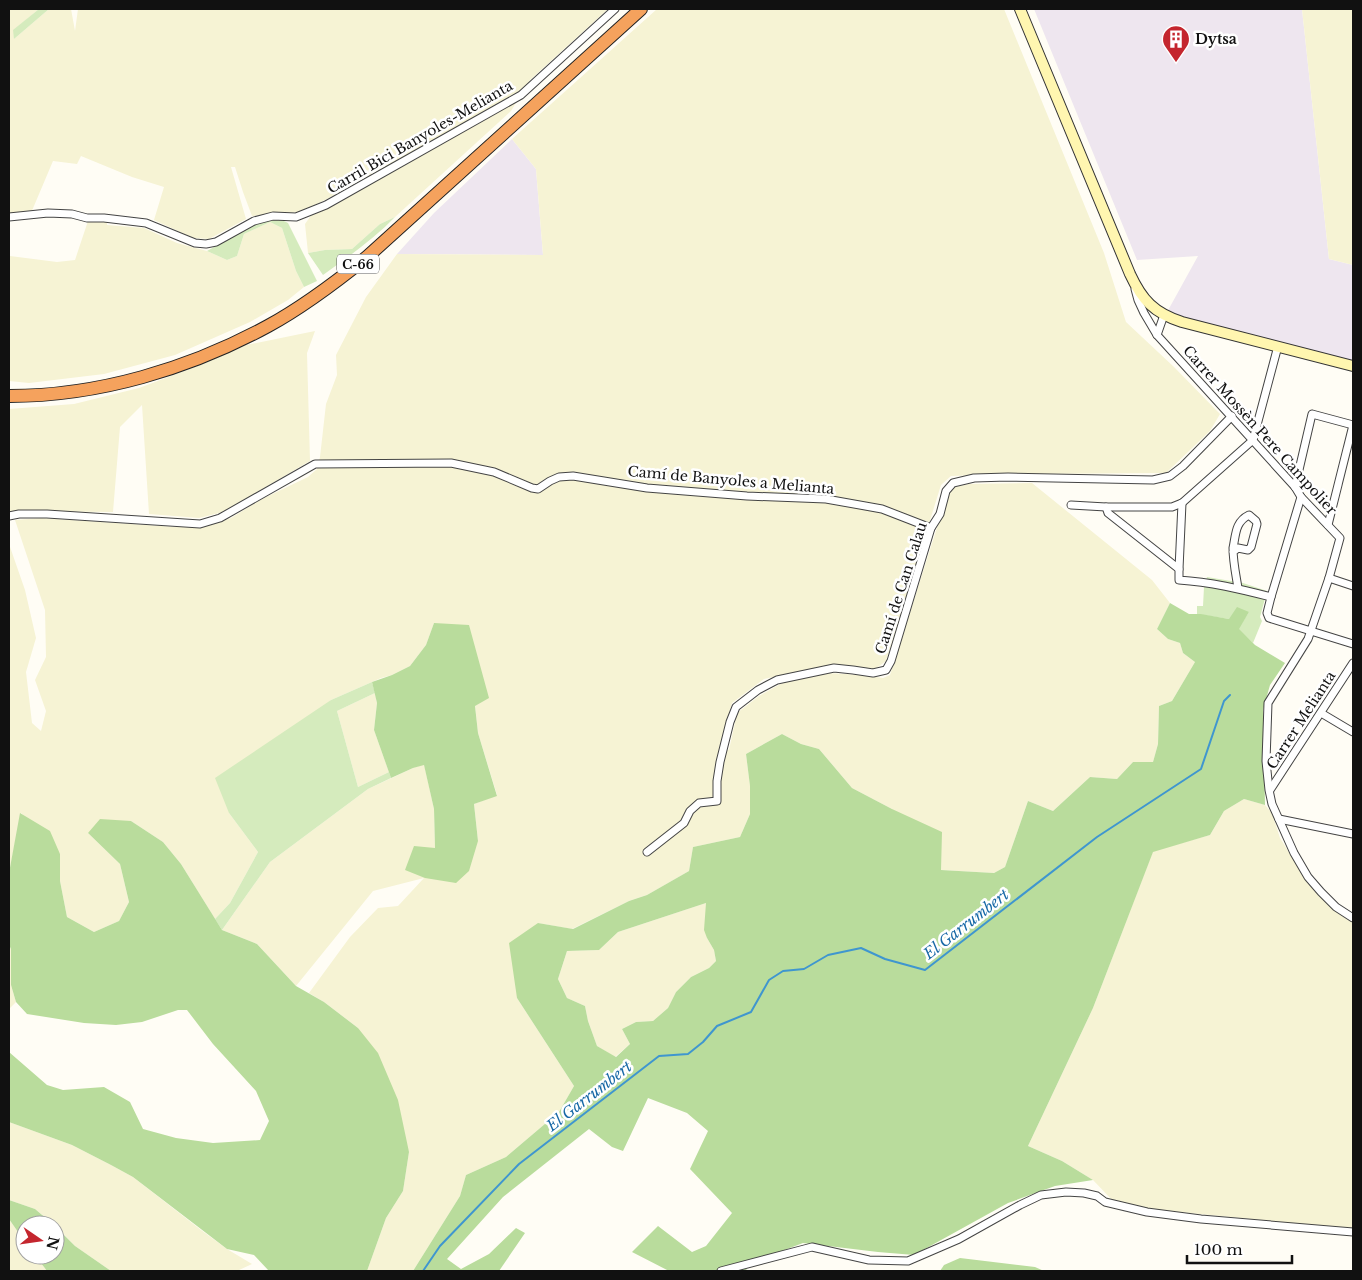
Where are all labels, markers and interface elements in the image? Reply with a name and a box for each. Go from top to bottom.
building icon: Dytsa [1161,24,1191,63]
place label: Dytsa [1195,30,1237,48]
street label: Carril Bici Banyoles-Melianta [324,76,516,198]
road number: C-66 [337,254,379,274]
street label: Carrer Mossèn Pere Campolier [1179,342,1341,519]
street label: Camí de Banyoles a Melianta [627,462,835,498]
street label: Camí de Can Calau [871,519,931,656]
street label: Carrer Melianta [1263,667,1340,772]
water label: El Garrumbert [919,884,1013,964]
water label: El Garrumbert [542,1056,636,1136]
north arrow [15,1215,65,1265]
scale bar [1187,1232,1292,1264]
text: N [42,1234,63,1251]
text: 100 m [1194,1240,1243,1259]

